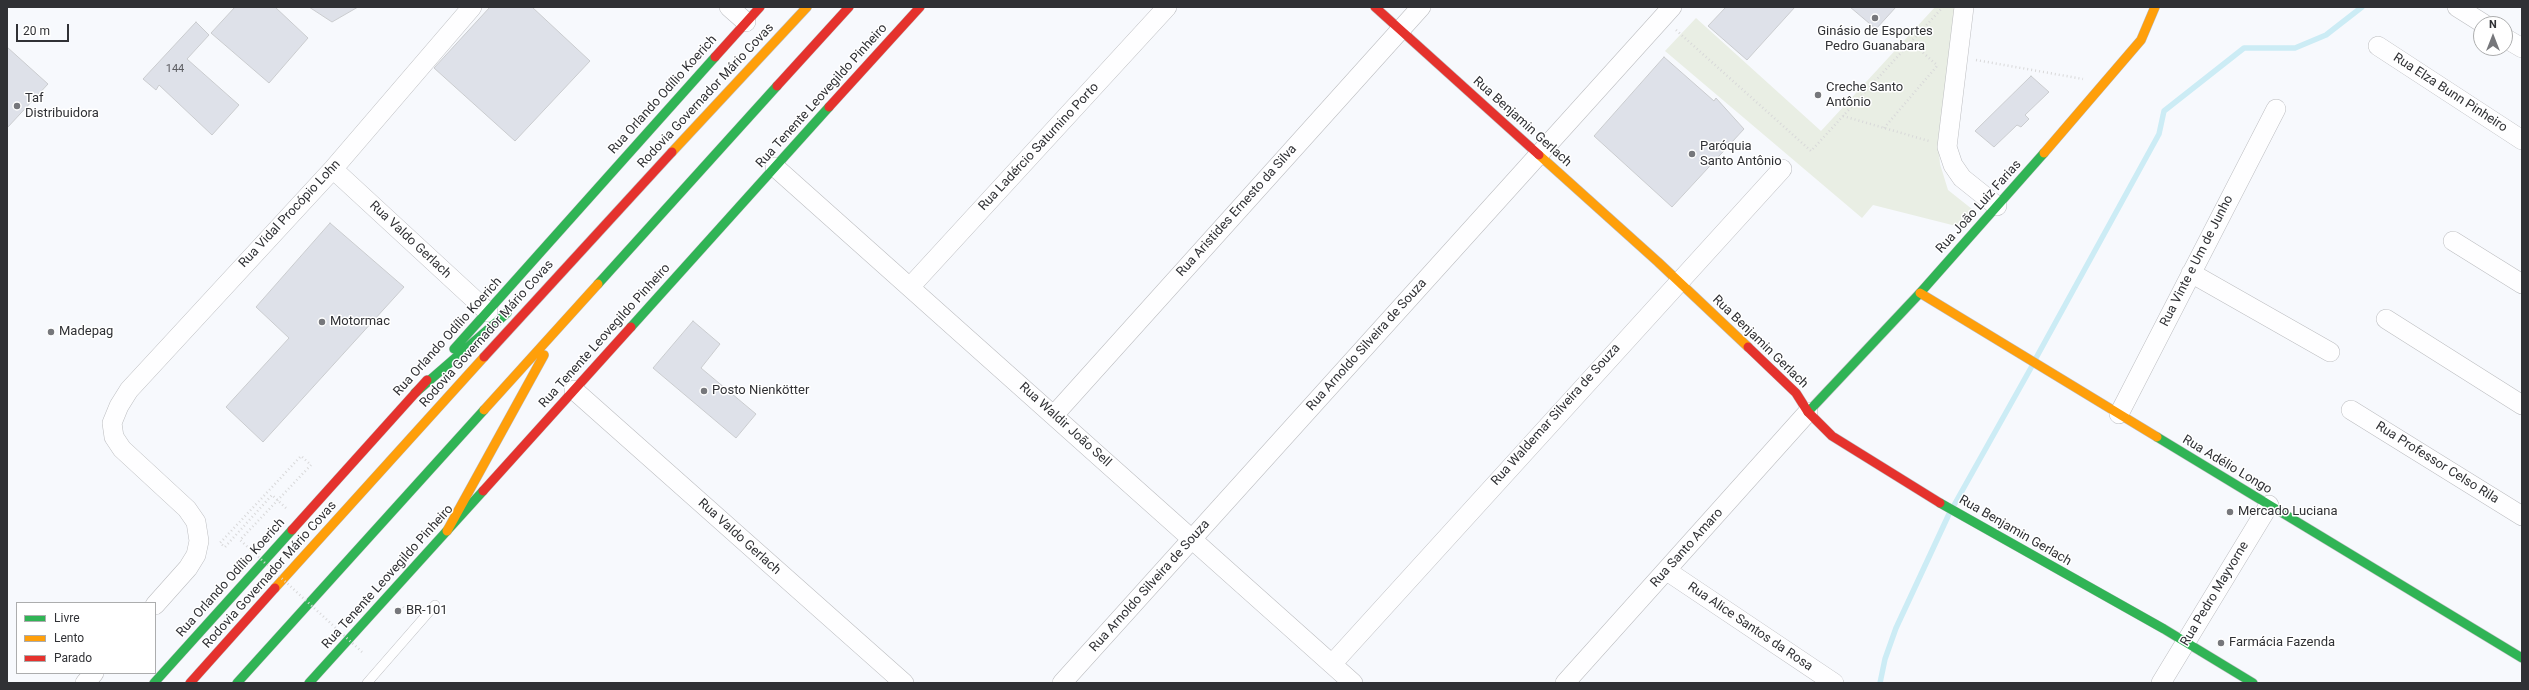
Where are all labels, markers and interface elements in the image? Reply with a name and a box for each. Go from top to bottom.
marker: Ginásio de Esportes Pedro Guanabara [1870,13,1880,23]
scale bar [18,16,71,42]
north arrow [2473,16,2513,56]
text: N [2489,18,2497,31]
street label: Rodovia Governador Mário Covas [635,20,777,172]
street label: Rua Tenente Leovegildo Pinheiro [753,21,891,171]
text: 20 m [23,24,50,38]
place label: Ginásio de Esportes Pedro Guanabara [1817,24,1933,55]
street label: Rua Orlando Odílio Koerich [606,32,720,158]
street label: Rua Elza Bunn Pinheiro [2390,50,2510,136]
house number: 144 [166,62,184,76]
street label: Rua Benjamin Gerlach [1470,74,1574,170]
street label: Rua Ladércio Saturnino Porto [976,80,1102,214]
place label: Creche Santo Antônio [1826,80,1903,111]
marker: Creche Santo Antônio [1813,90,1823,100]
place label: Taf Distribuidora [25,91,99,122]
marker: Taf Distribuidora [12,101,22,111]
place label: Paróquia Santo Antônio [1700,139,1782,170]
street label: Rua Aristides Ernesto da Silva [1174,142,1300,280]
marker: Paróquia Santo Antônio [1687,149,1697,159]
street label: Rua Vidal Procópio Lohn [236,157,344,271]
street label: Rua João Luiz Farias [1933,157,2025,257]
street label: Rua Vinte e Um de Junho [2157,193,2237,329]
street label: Rua Valdo Gerlach [366,198,454,282]
street label: Rodovia Governador Mário Covas [417,257,557,411]
street label: Rua Tenente Leovegildo Pinheiro [536,261,674,411]
street label: Rua Orlando Odílio Koerich [391,274,505,400]
street label: Rua Arnoldo Silveira de Souza [1304,276,1430,414]
street label: Rua Benjamin Gerlach [1709,292,1811,392]
place label: Motormac [330,314,390,330]
marker: Motormac [317,317,327,327]
place label: Madepag [59,324,113,340]
marker: Madepag [46,327,56,337]
street label: Rua Waldemar Silveira de Souza [1488,341,1624,489]
street label: Rua Waldir João Sell [1016,380,1114,470]
place label: Posto Nienkötter [712,383,809,399]
marker: Posto Nienkötter [699,386,709,396]
street label: Rua Professor Celso Rila [2373,419,2501,507]
street label: Rua Adélio Longo [2180,432,2274,498]
street label: Rua Benjamin Gerlach [1956,492,2074,570]
street label: Rua Valdo Gerlach [694,496,784,578]
street label: Rodovia Governador Mário Covas [200,498,340,652]
street label: Rua Tenente Leovegildo Pinheiro [319,502,457,652]
place label: Mercado Luciana [2238,504,2338,520]
street label: Rua Santo Amaro [1647,505,1727,591]
marker: Mercado Luciana [2225,507,2235,517]
street label: Rua Orlando Odílio Koerich [174,515,288,641]
street label: Rua Arnoldo Silveira de Souza [1087,517,1213,655]
street label: Rua Pedro Mayvorne [2178,539,2252,649]
street label: Rua Alice Santos da Rosa [1685,579,1815,675]
legend [16,602,156,674]
place label: BR-101 [406,603,448,619]
marker: BR-101 [393,606,403,616]
text: Livre [54,611,80,625]
text: Lento [54,631,84,645]
place label: Farmácia Fazenda [2229,635,2335,651]
marker: Farmácia Fazenda [2216,638,2226,648]
text: Parado [54,651,92,665]

